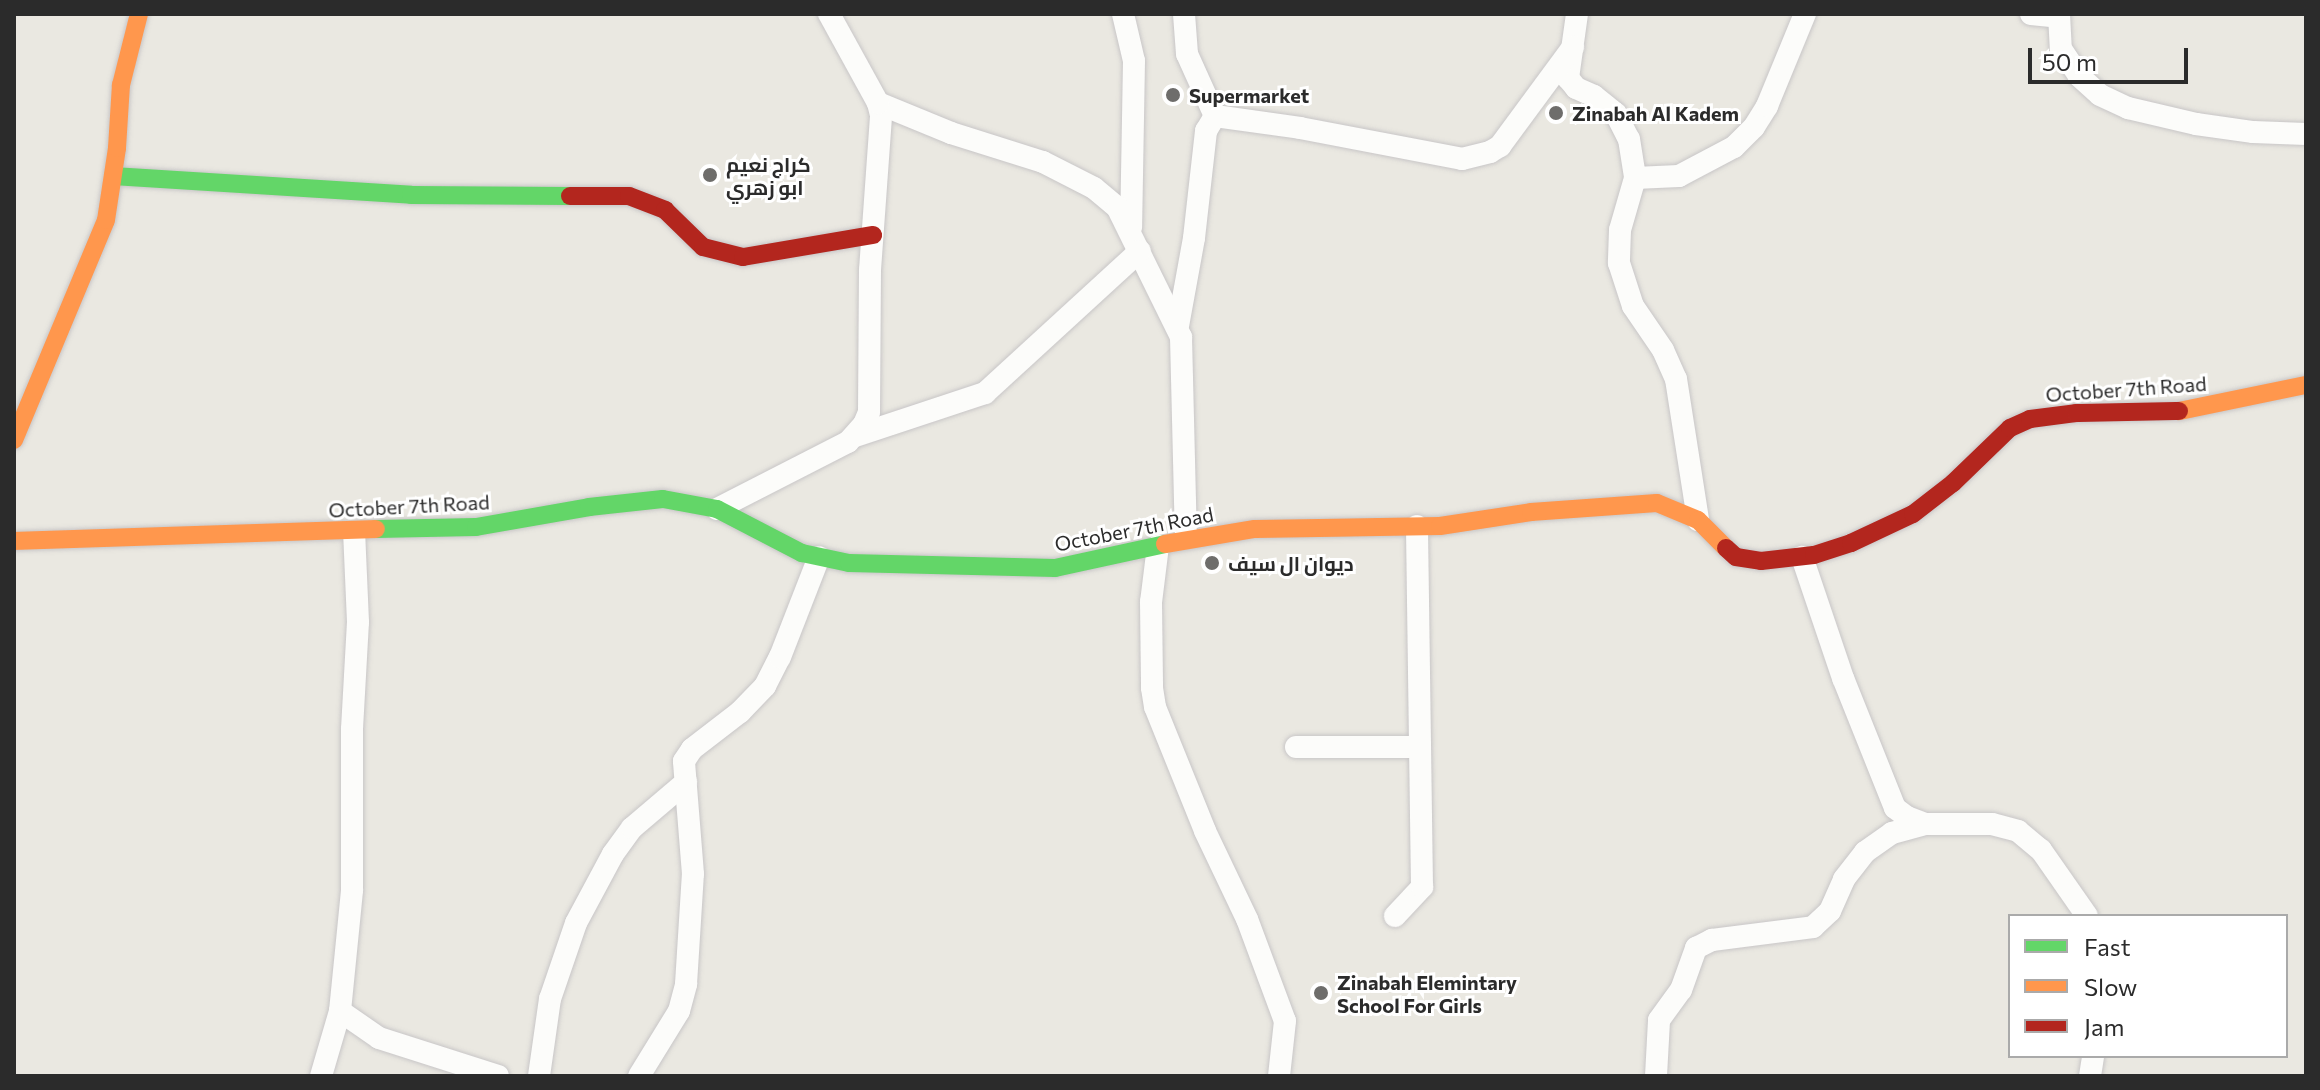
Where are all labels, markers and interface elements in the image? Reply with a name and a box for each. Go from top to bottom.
scale bar [2032,32,2192,82]
text: 50 m [2042,47,2097,76]
place label: Supermarket [1189,83,1309,107]
marker: Supermarket [1164,86,1182,104]
place label: Zinabah Al Kadem [1572,101,1739,125]
marker: Zinabah Al Kadem [1547,104,1565,122]
place label: كراج نعيم ابو زهري [726,152,811,199]
marker: كراج نعيم ابو زهري [701,166,719,184]
street label: October 7th Road [2045,371,2207,407]
street label: October 7th Road [328,490,490,522]
street label: October 7th Road [1053,502,1215,556]
place label: ديوان ال سيف [1228,551,1354,575]
marker: ديوان ال سيف [1203,554,1221,572]
legend [2008,914,2288,1058]
text: Fast [2084,932,2131,961]
place label: Zinabah Elemintary School For Girls [1337,970,1517,1017]
text: Slow [2084,972,2137,1001]
marker: Zinabah Elemintary School For Girls [1312,984,1330,1002]
text: Jam [2084,1012,2124,1041]

